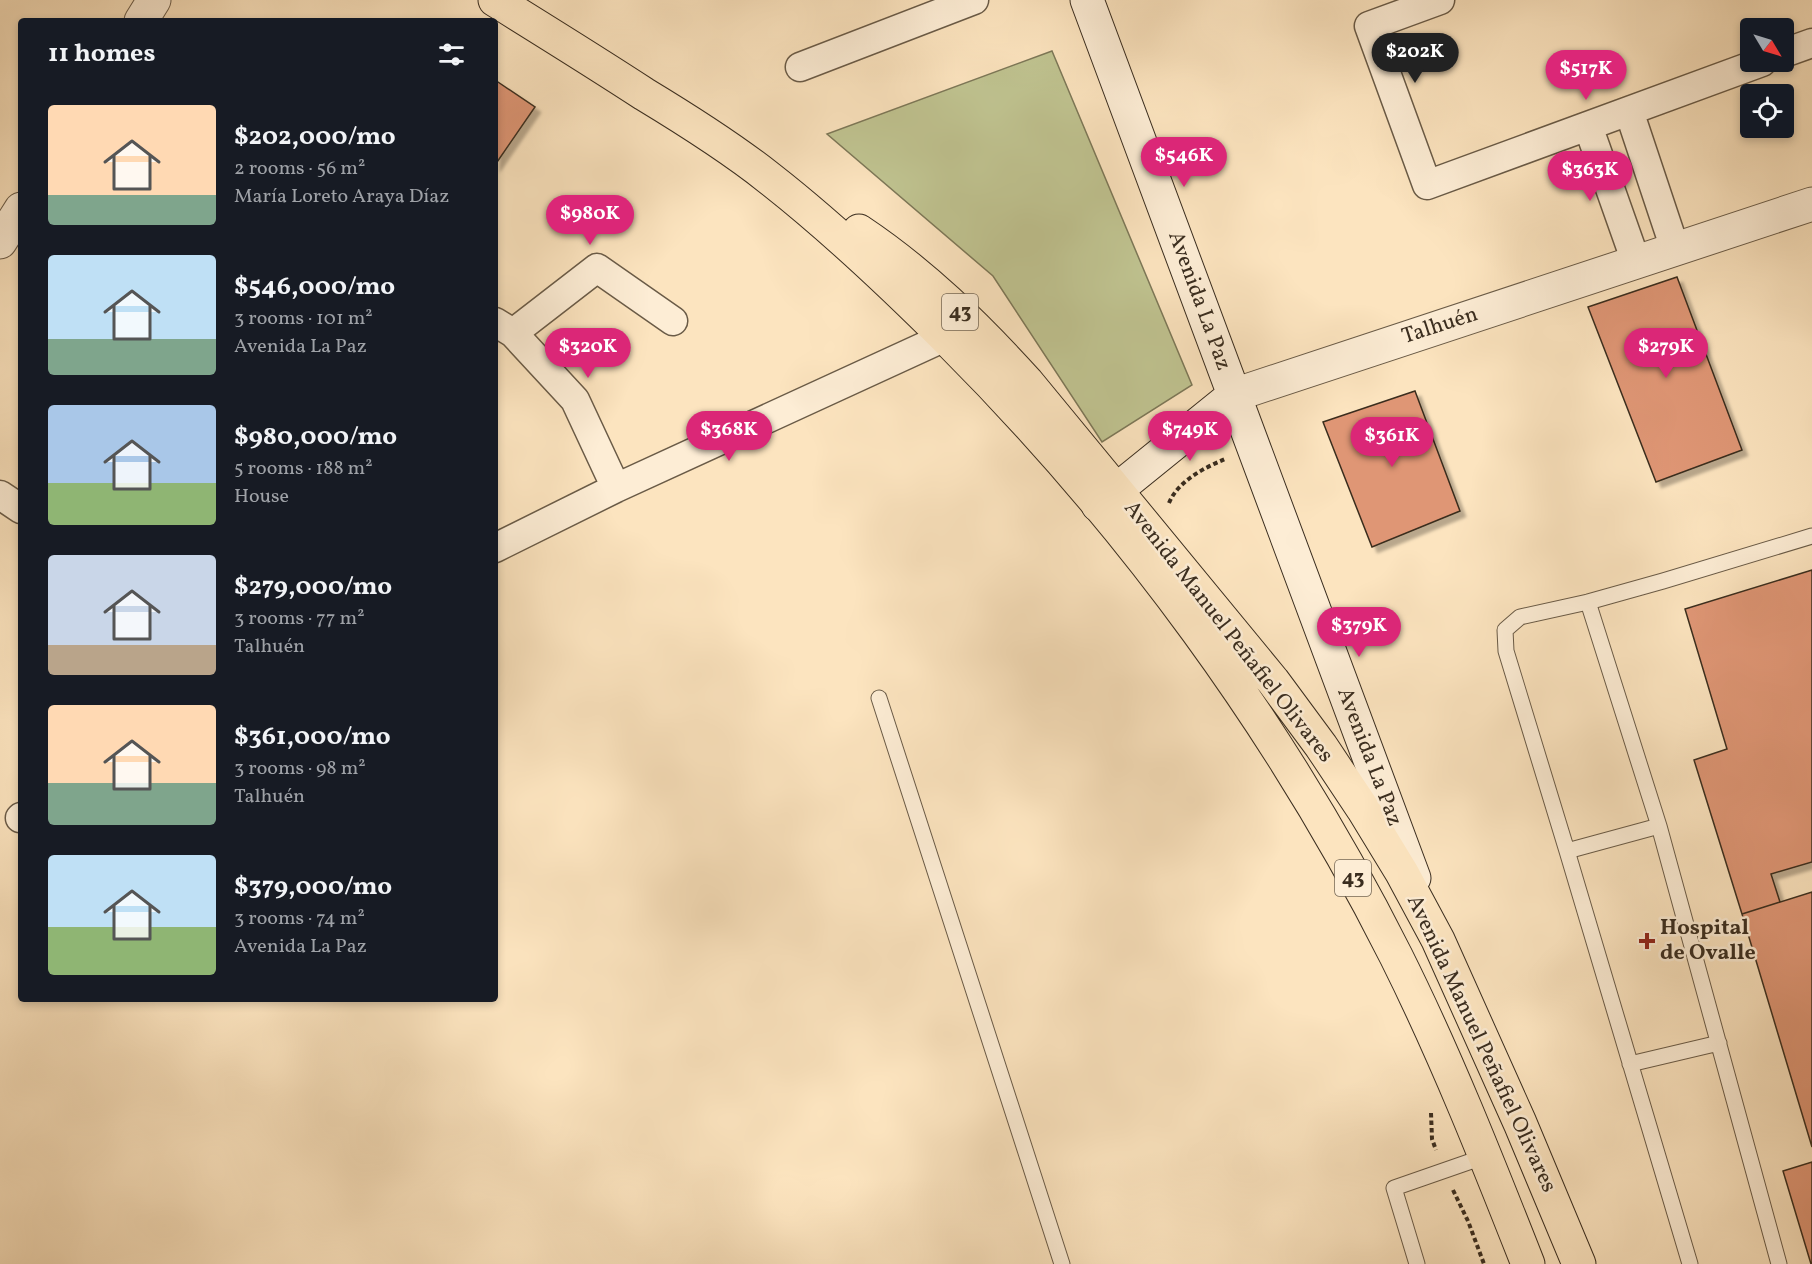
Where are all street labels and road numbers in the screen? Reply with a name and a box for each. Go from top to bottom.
street label: Avenida La Paz [1159,227,1239,375]
road number: 43 [942,294,978,330]
street label: Talhuén [1398,299,1482,353]
street label: Avenida Manuel Peñafiel Olivares [1116,494,1340,770]
street label: Avenida La Paz [1328,683,1410,831]
road number: 43 [1335,860,1371,896]
street label: Avenida Manuel Peñafiel Olivares [1398,890,1564,1198]

